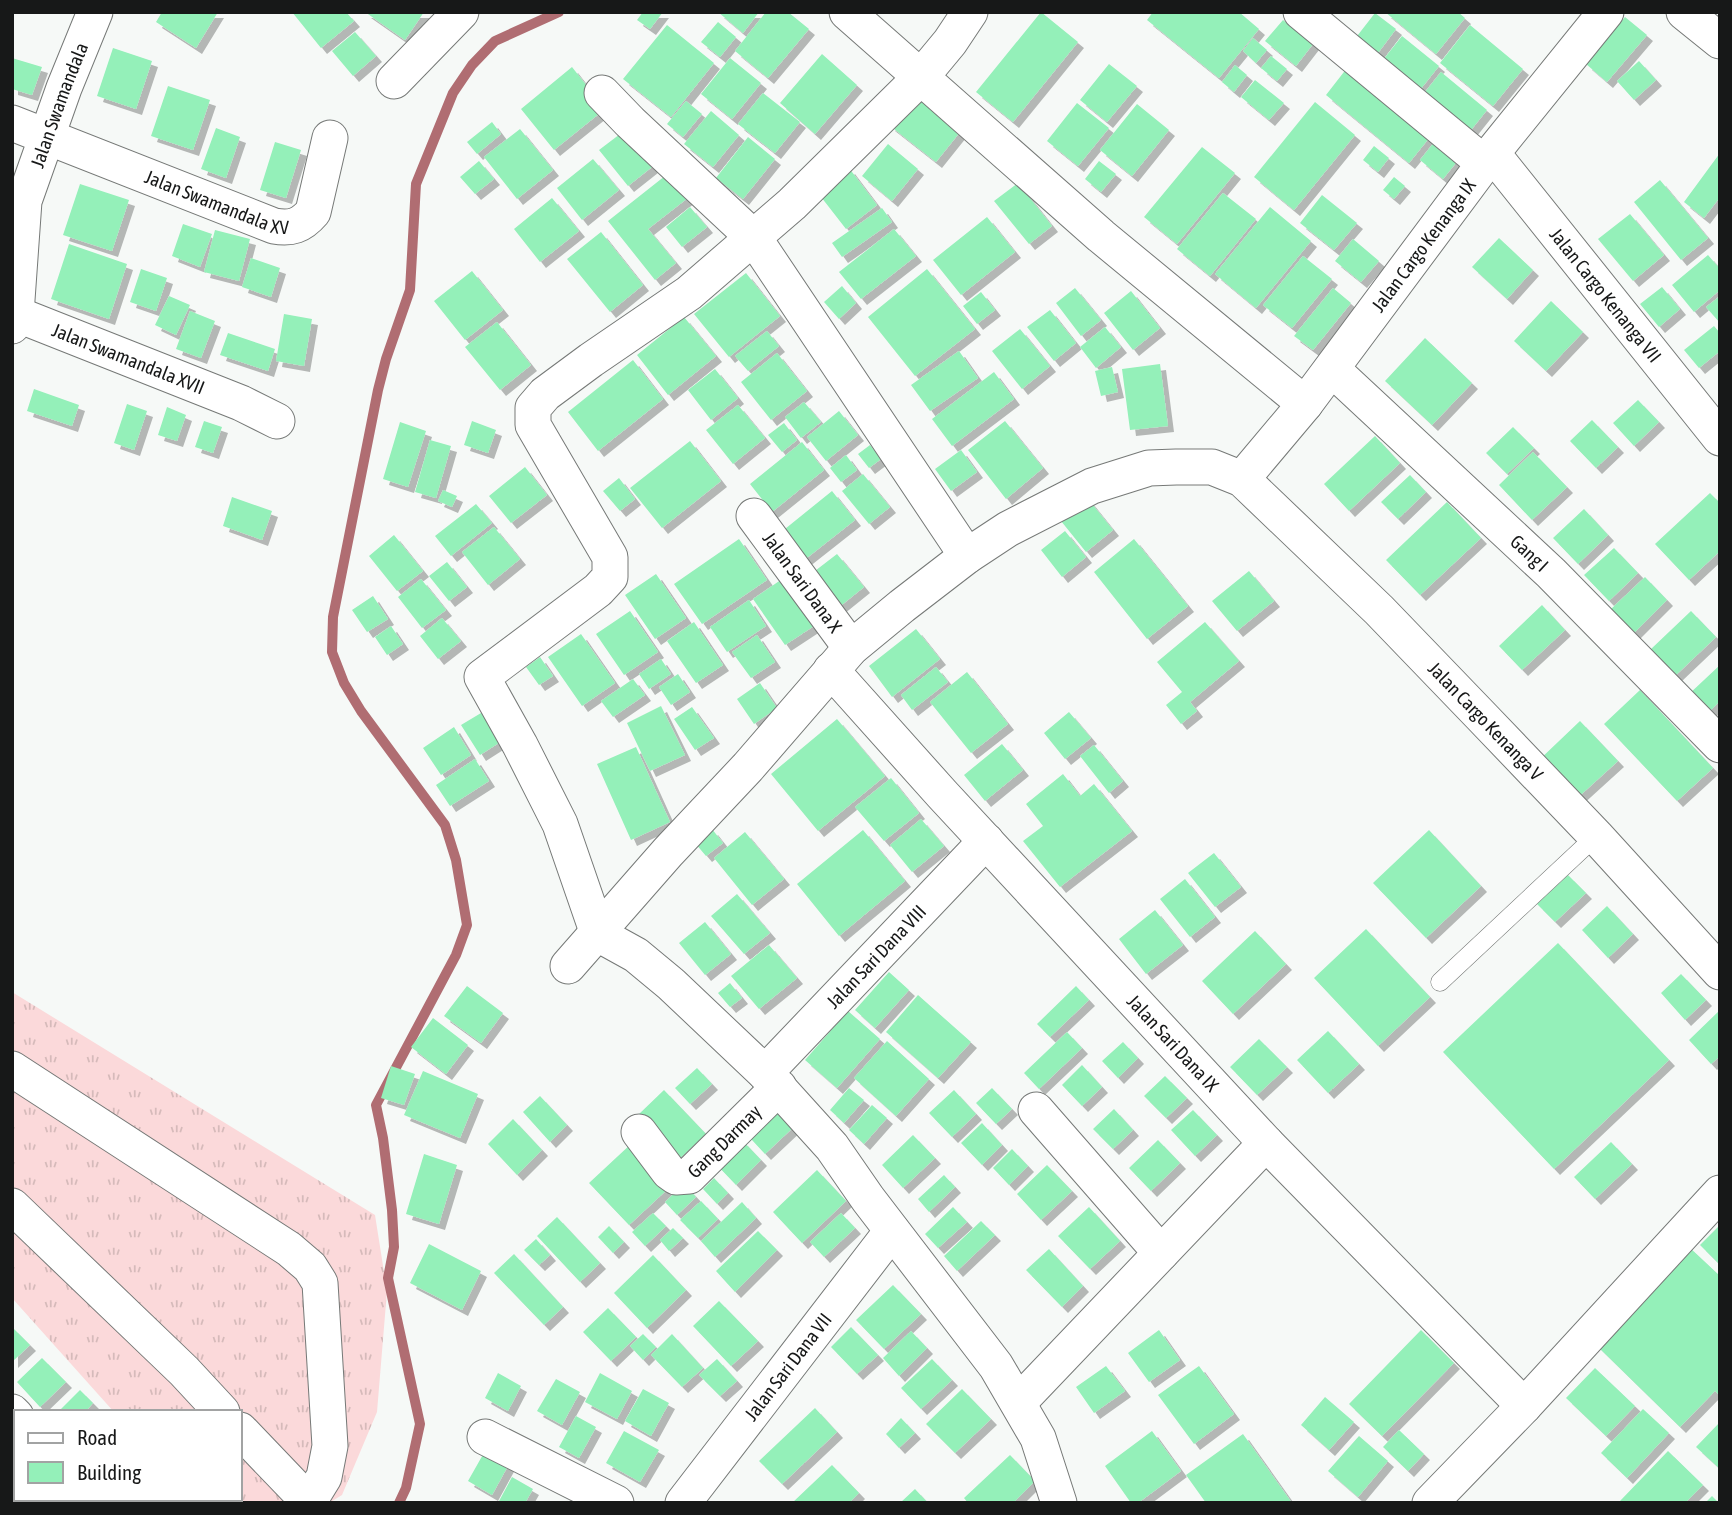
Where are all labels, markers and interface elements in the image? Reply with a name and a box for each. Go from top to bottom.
street label: Jalan Swamandala [26,39,92,171]
street label: Jalan Swamandala XV [142,165,290,238]
street label: Jalan Cargo Kenanga IX [1367,174,1480,316]
street label: Jalan Cargo Kenanga VII [1545,224,1666,367]
street label: Jalan Swamandala XVII [49,318,208,399]
street label: Jalan Sari Dana X [759,528,847,637]
street label: Gang I [1506,530,1553,576]
street label: Jalan Cargo Kenanga V [1424,657,1548,785]
street label: Jalan Sari Dana VIII [822,900,930,1013]
street label: Jalan Sari Dana IX [1123,990,1223,1096]
street label: Gang Darmay [683,1100,766,1182]
street label: Jalan Sari Dana VII [740,1309,836,1425]
legend [14,1410,242,1501]
text: Road [77,1425,117,1449]
text: Building [77,1460,141,1484]

